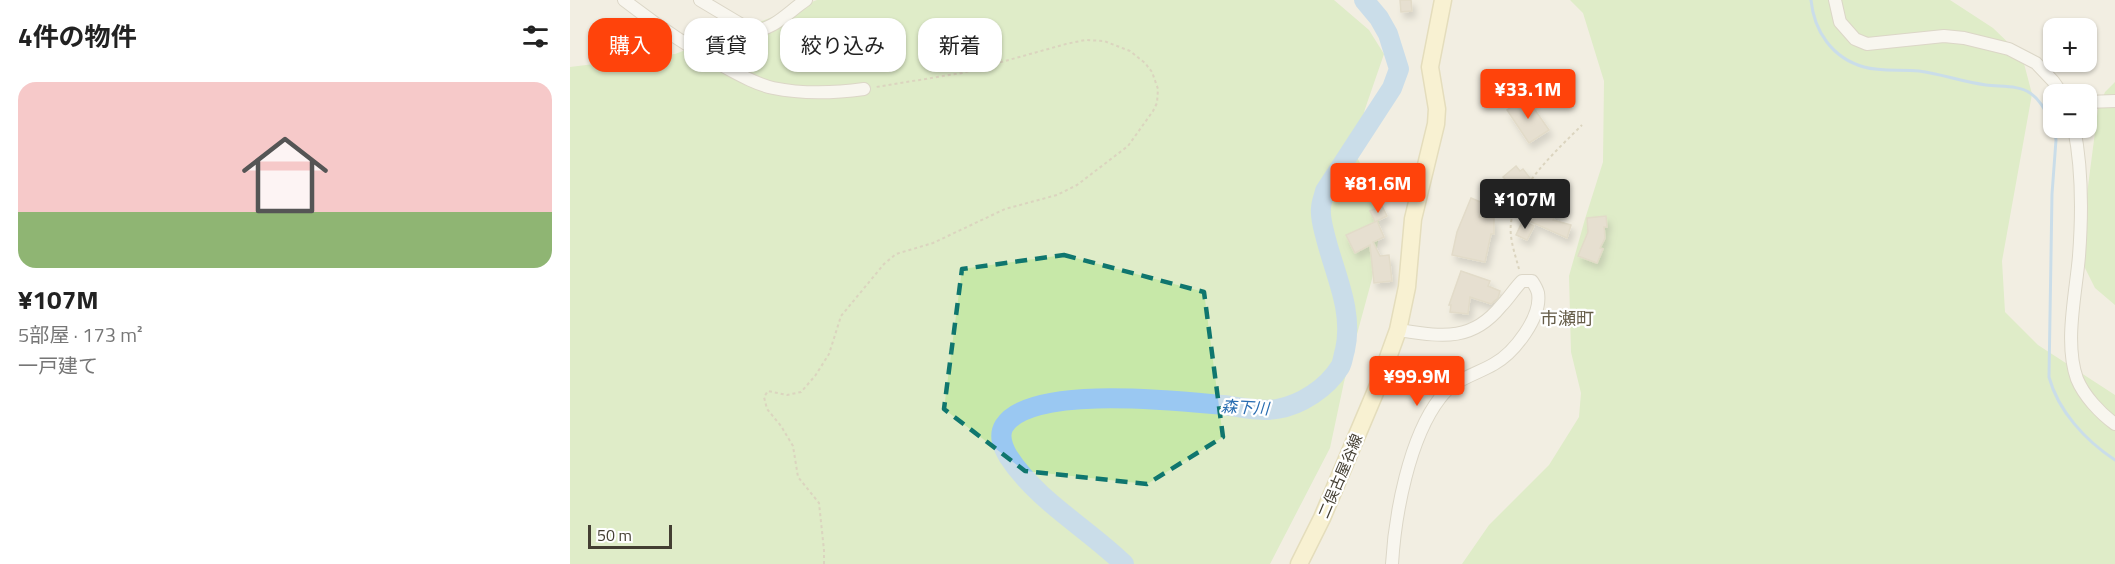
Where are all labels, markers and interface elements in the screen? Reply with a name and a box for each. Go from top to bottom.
text: 4件の物件 [18,17,137,56]
chip: 購入 [588,18,672,72]
chip: 賃貸 [684,18,768,72]
chip: 絞り込み [780,18,906,72]
chip: 新着 [918,18,1002,72]
map controls [2043,18,2097,138]
button: + [2043,18,2097,72]
icon: filters [519,20,552,53]
pin: ¥33.1M [1479,69,1577,120]
text: ¥33.1M [1494,73,1562,104]
button: − [2043,84,2097,138]
icon: home [231,121,339,229]
pin: ¥81.6M [1329,163,1427,214]
text: ¥81.6M [1344,167,1412,198]
pin: ¥107M [1483,179,1567,230]
text: ¥107M [1494,183,1556,214]
text: ¥107M [18,280,99,319]
district label: 市瀬町 [1540,305,1594,332]
text: 5部屋 · 173 m² [18,319,143,350]
text: 一戸建て [18,350,98,381]
pin: ¥99.9M [1368,356,1466,407]
text: ¥99.9M [1383,360,1451,391]
water label: 森下川 [1220,394,1272,420]
street label: 二俣古屋谷線 [1312,430,1368,522]
scale bar [588,522,672,550]
text: 50 m [597,523,632,547]

